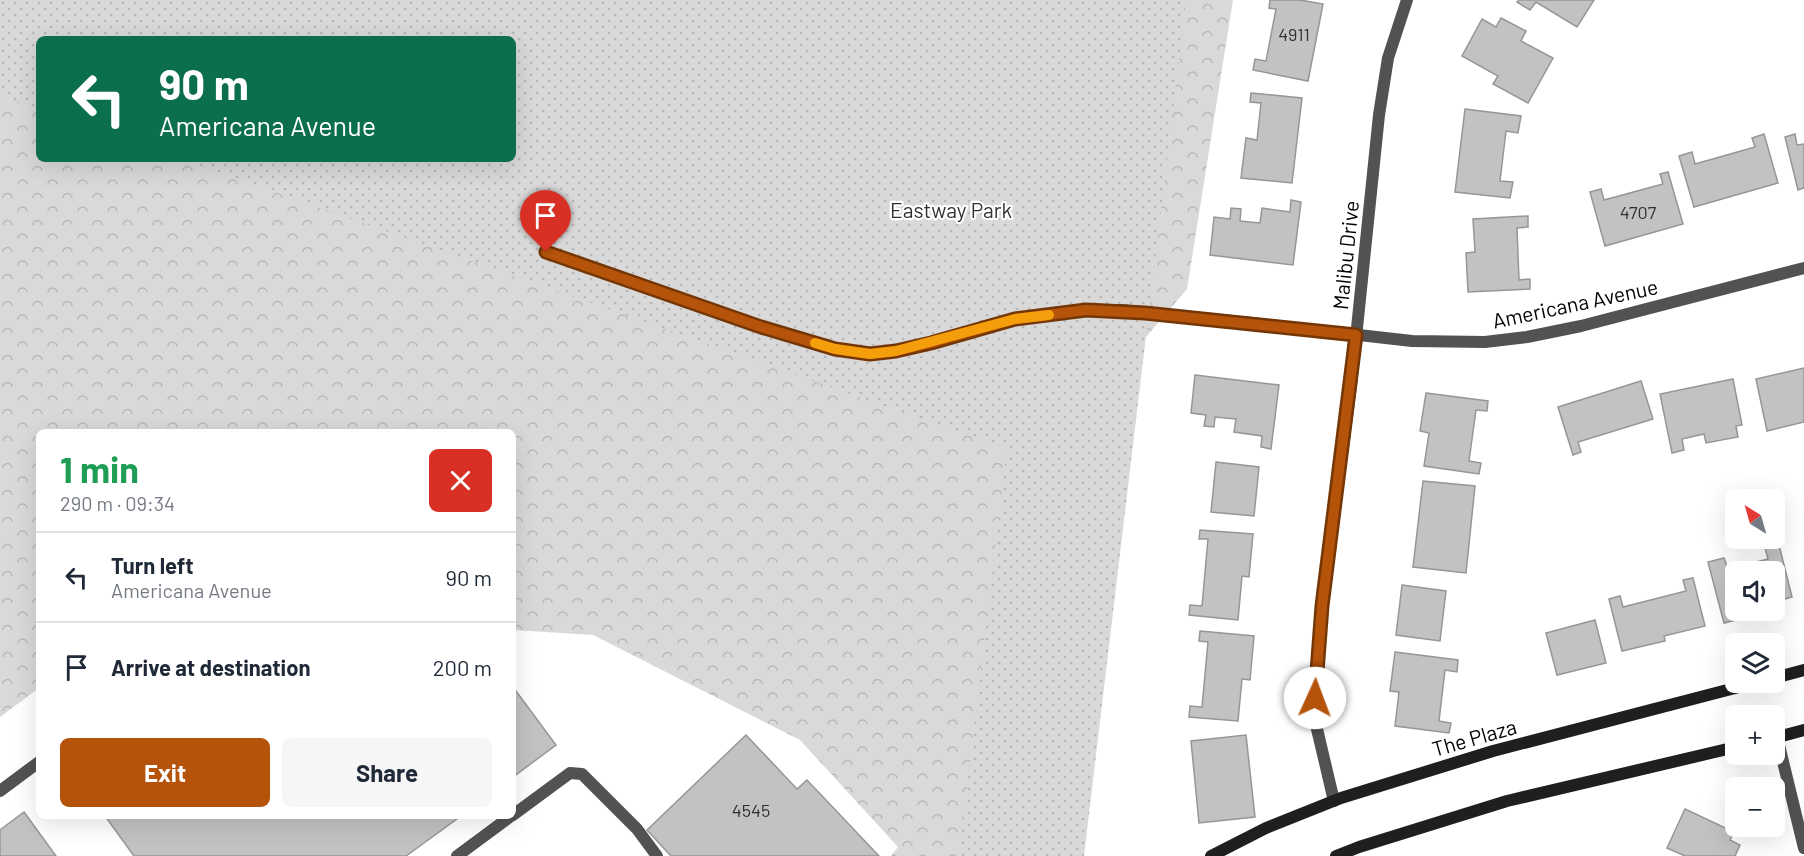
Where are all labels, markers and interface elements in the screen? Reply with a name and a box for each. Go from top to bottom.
house number: 4911 [1278,23,1310,45]
text: 90 m [159,58,249,108]
icon: left [60,60,138,138]
text: Americana Avenue [159,109,376,141]
pin [520,190,571,252]
park label: Eastway Park [890,197,1012,222]
icon: arrive [529,199,562,232]
street label: Malibu Drive [1327,199,1363,311]
house number: 4707 [1620,201,1657,223]
street label: Americana Avenue [1490,273,1660,333]
text: 1 min [60,447,139,490]
button: close [429,449,492,512]
north arrow [1725,489,1785,549]
map controls [1725,489,1785,837]
text: 290 m · 09:34 [60,491,175,515]
text: Turn left [111,552,194,578]
icon: left [60,561,93,594]
button: sound [1725,561,1785,621]
text: 90 m [446,564,492,590]
text: Americana Avenue [111,578,272,602]
button: layers [1725,633,1785,693]
icon: arrive [60,651,93,684]
text: Arrive at destination [111,654,310,680]
text: 200 m [433,654,492,680]
position arrow [1283,666,1347,730]
button: + [1725,705,1785,765]
street label: The Plaza [1429,713,1519,761]
button: Exit [60,738,270,807]
button: Share [282,738,492,807]
button: − [1725,777,1785,837]
house number: 4545 [732,799,770,821]

